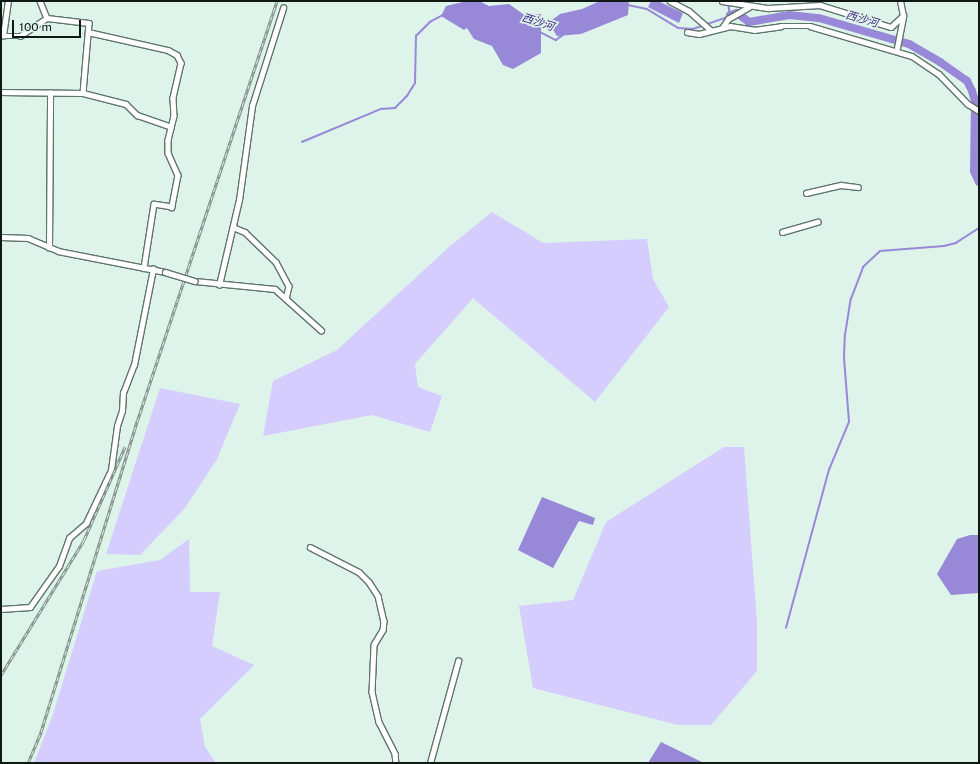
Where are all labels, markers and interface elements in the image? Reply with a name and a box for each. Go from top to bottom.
water label: 西沙河 [844,8,880,30]
water label: 西沙河 [520,11,556,33]
scale bar [14,12,83,38]
text: 100 m [19,20,52,34]

